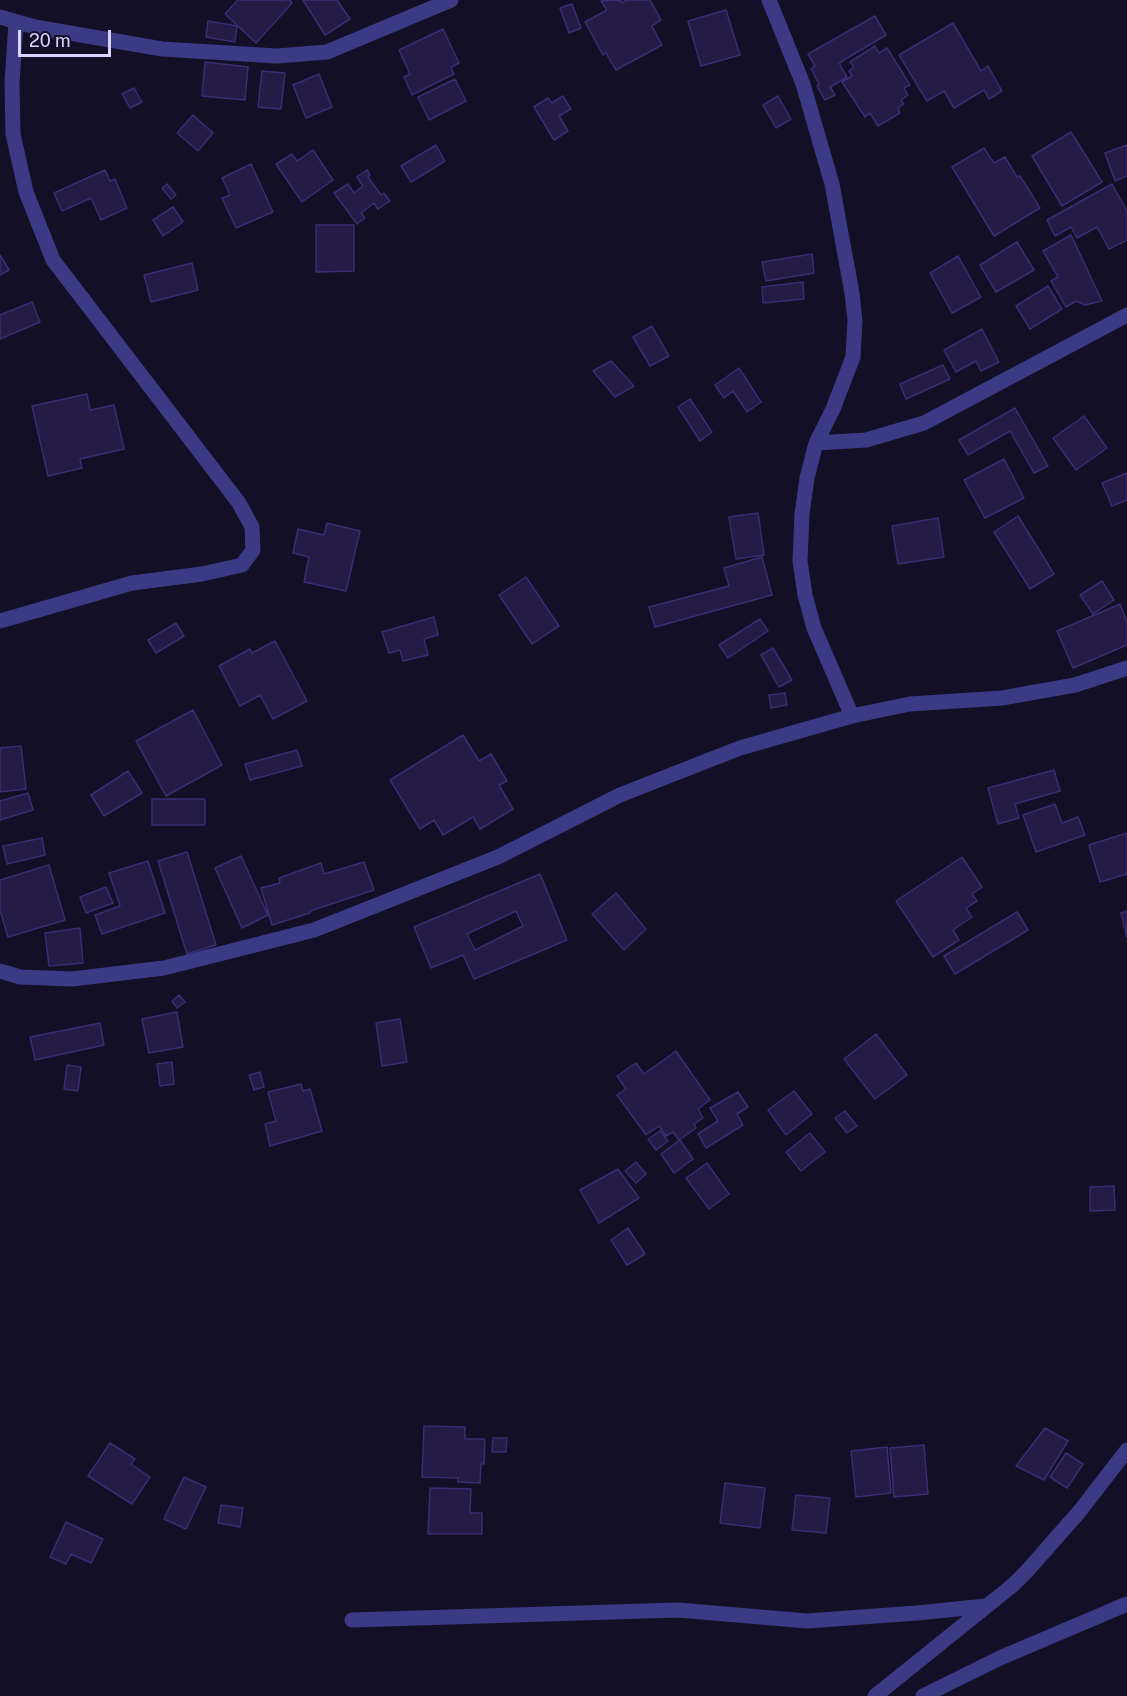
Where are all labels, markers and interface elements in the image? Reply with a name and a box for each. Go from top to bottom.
scale bar [21,18,114,56]
text: 20 m [29,30,71,51]

